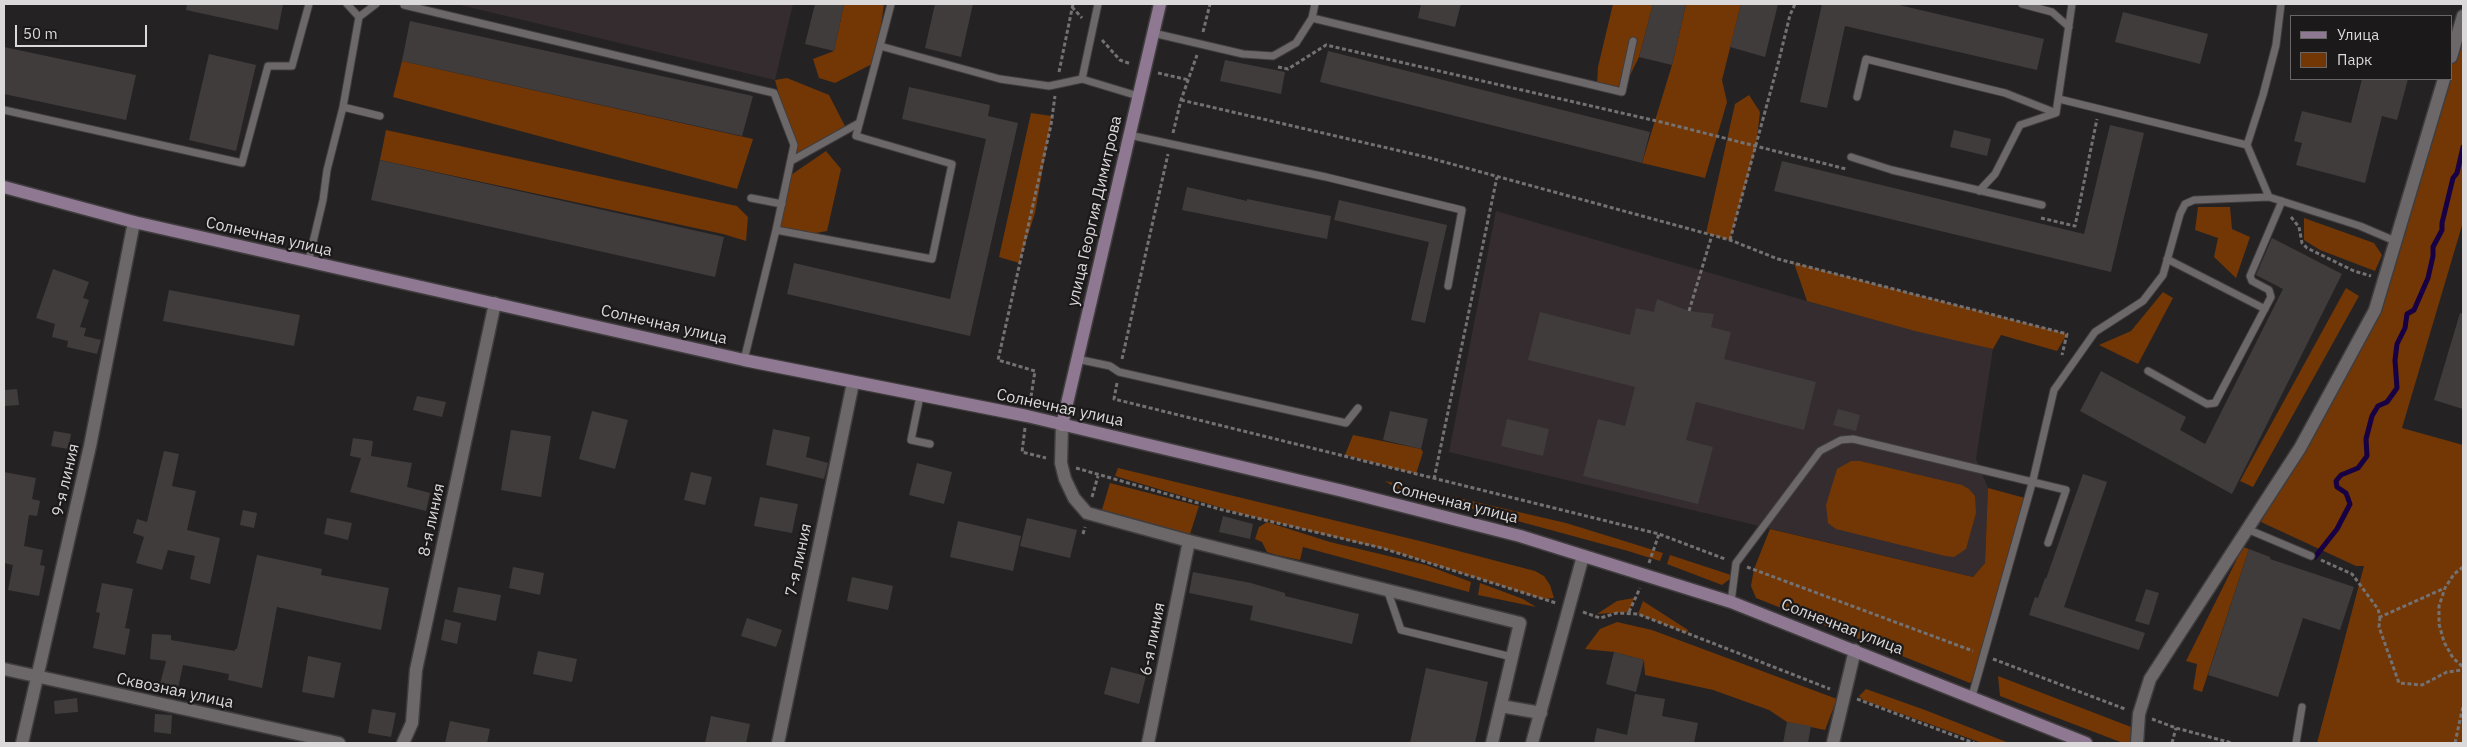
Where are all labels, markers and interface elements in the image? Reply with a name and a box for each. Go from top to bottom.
scale bar [18,15,150,47]
legend [2290,15,2452,80]
text: 50 m [23,24,58,43]
text: Улица [2337,25,2379,44]
text: Парк [2337,50,2372,69]
street label: улица Георгия Димитрова [1064,114,1126,308]
street label: Солнечная улица [204,213,334,261]
street label: Солнечная улица [599,301,729,349]
street label: Солнечная улица [995,385,1125,431]
street label: 9-я линия [48,442,84,518]
street label: Солнечная улица [1390,478,1520,528]
street label: 8-я линия [415,482,449,558]
street label: 7-я линия [782,522,816,598]
street label: Солнечная улица [1778,595,1906,659]
street label: 6-я линия [1137,601,1169,677]
street label: Сквозная улица [115,669,235,713]

